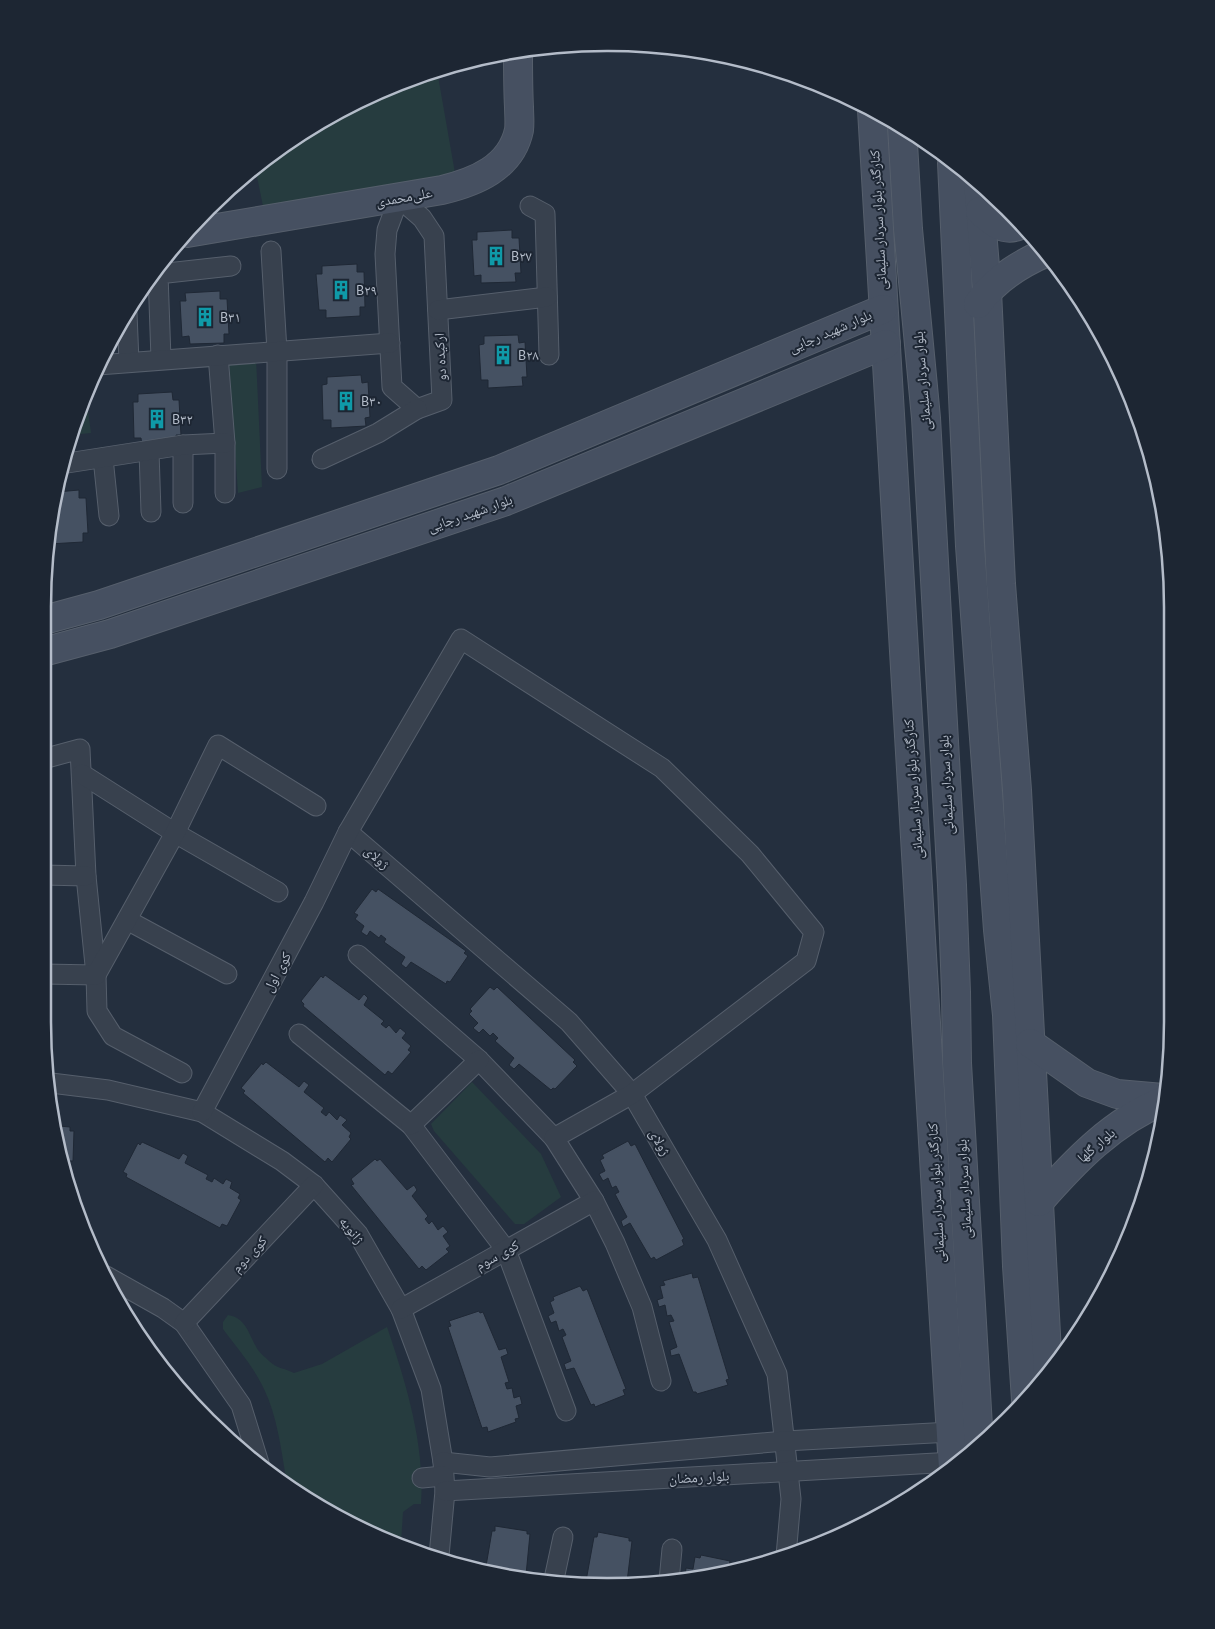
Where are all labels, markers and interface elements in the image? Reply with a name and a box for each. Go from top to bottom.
street label: کنارگذر بلوار سردار سلیمانی [865,149,891,291]
street label: علی‌محمدی [374,183,434,211]
building icon: B۲۷ [485,245,507,267]
place label: B۲۷ [511,247,532,265]
building icon: B۲۹ [330,279,352,301]
place label: B۲۹ [356,281,377,299]
street label: بلوار شهید رجایی [786,305,874,357]
building icon: B۳۱ [194,306,216,328]
place label: B۳۱ [220,308,241,326]
street label: بلوار سردار سلیمانی [909,330,935,432]
street label: ارکیده دو [430,333,450,381]
building icon: B۲۸ [492,344,514,366]
place label: B۲۸ [518,346,539,364]
building icon: B۳۰ [335,390,357,412]
place label: B۳۰ [361,392,382,410]
building icon: B۳۲ [146,408,168,430]
place label: B۳۲ [172,410,193,428]
street label: بلوار شهید رجایی [425,490,515,536]
street label: کنارگذر بلوار سردار سلیمانی [899,718,927,860]
street label: بلوار سردار سلیمانی [934,734,958,835]
street label: ژولای [361,841,393,873]
street label: کوی اول [259,949,295,995]
street label: کنارگذر بلوار سردار سلیمانی [923,1122,949,1264]
street label: بلوار گلها [1073,1124,1119,1166]
street label: ژولای [645,1125,675,1159]
street label: بلوار سردار سلیمانی [952,1138,976,1239]
street label: ژانویه [336,1213,368,1247]
street label: کوی دوم [227,1232,271,1277]
street label: کوی سوم [472,1236,523,1275]
street label: بلوار رمضان [668,1466,730,1488]

